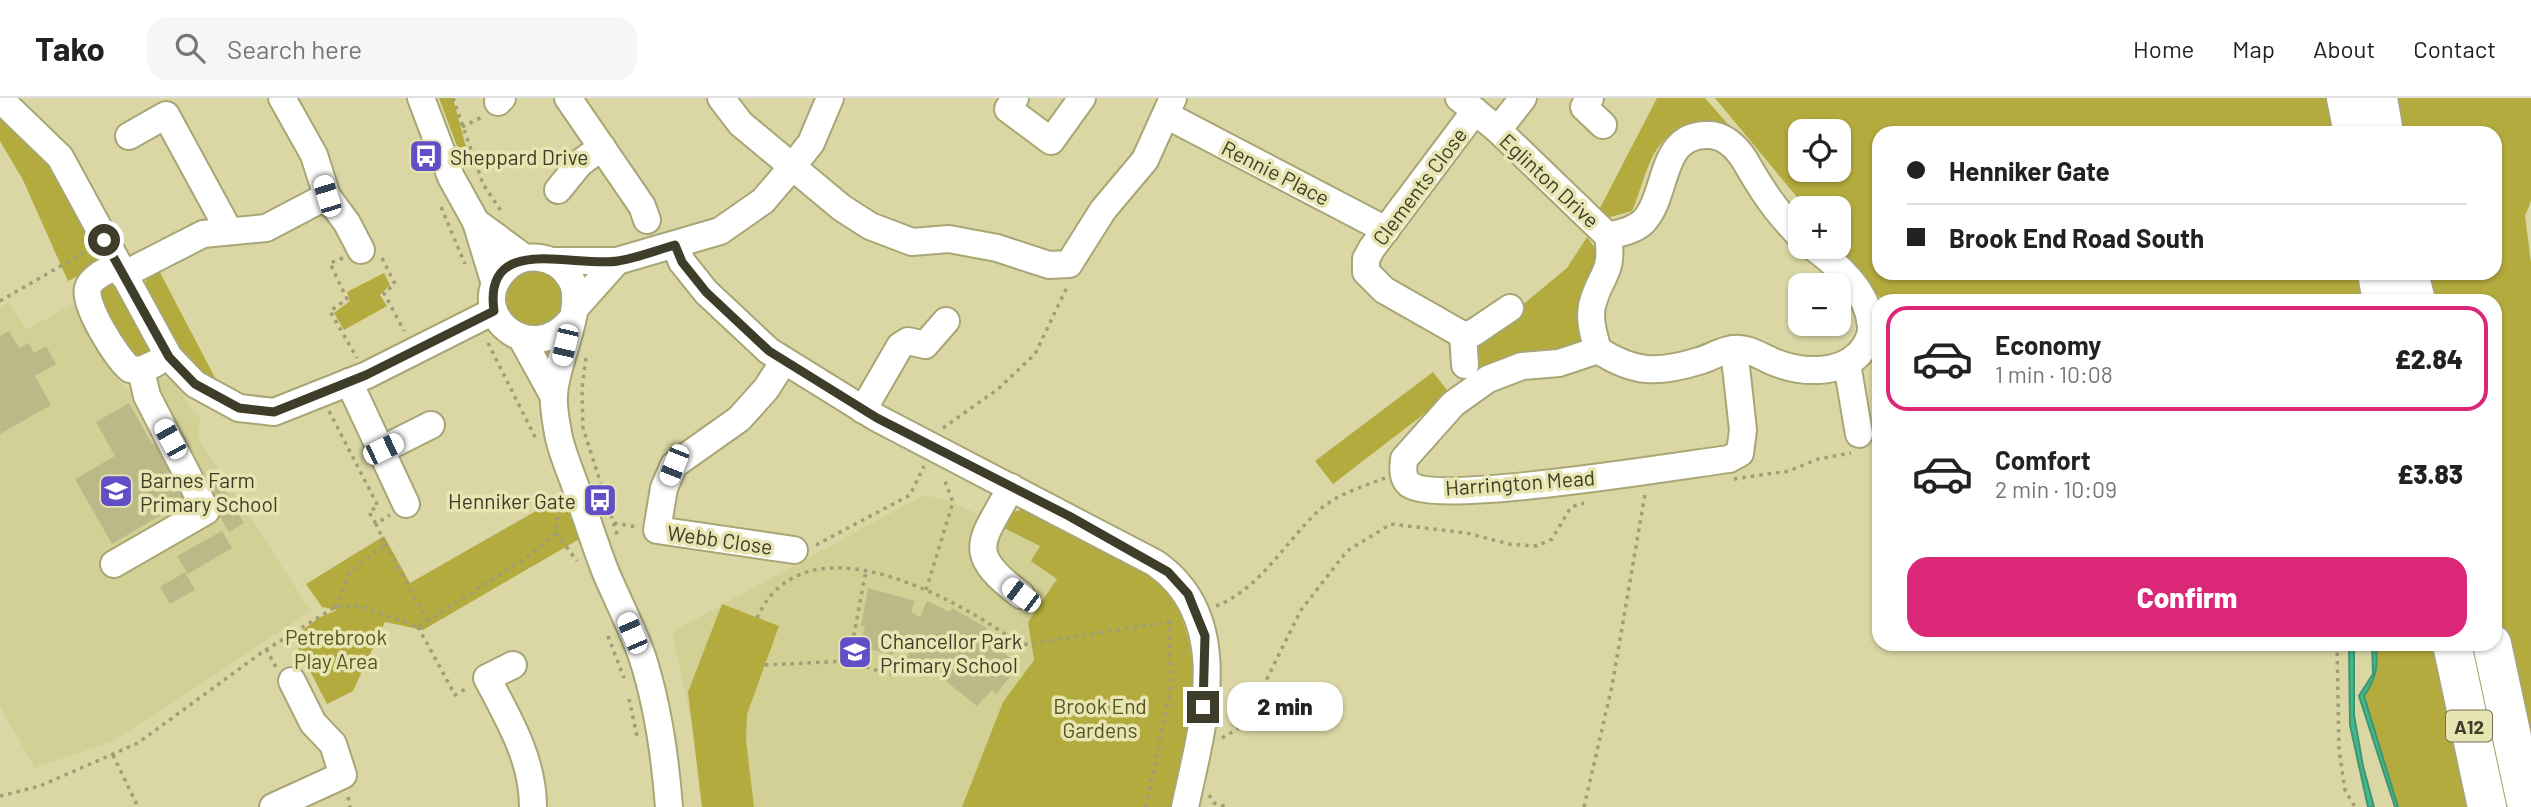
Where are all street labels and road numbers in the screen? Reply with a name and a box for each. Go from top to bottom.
street label: Clements Close [1367,122,1471,250]
street label: Eglinton Drive [1495,128,1605,232]
street label: Rennie Place [1218,134,1334,210]
street label: Harrington Mead [1444,464,1596,500]
street label: Webb Close [666,519,774,559]
road number: A12 [2446,710,2492,741]

